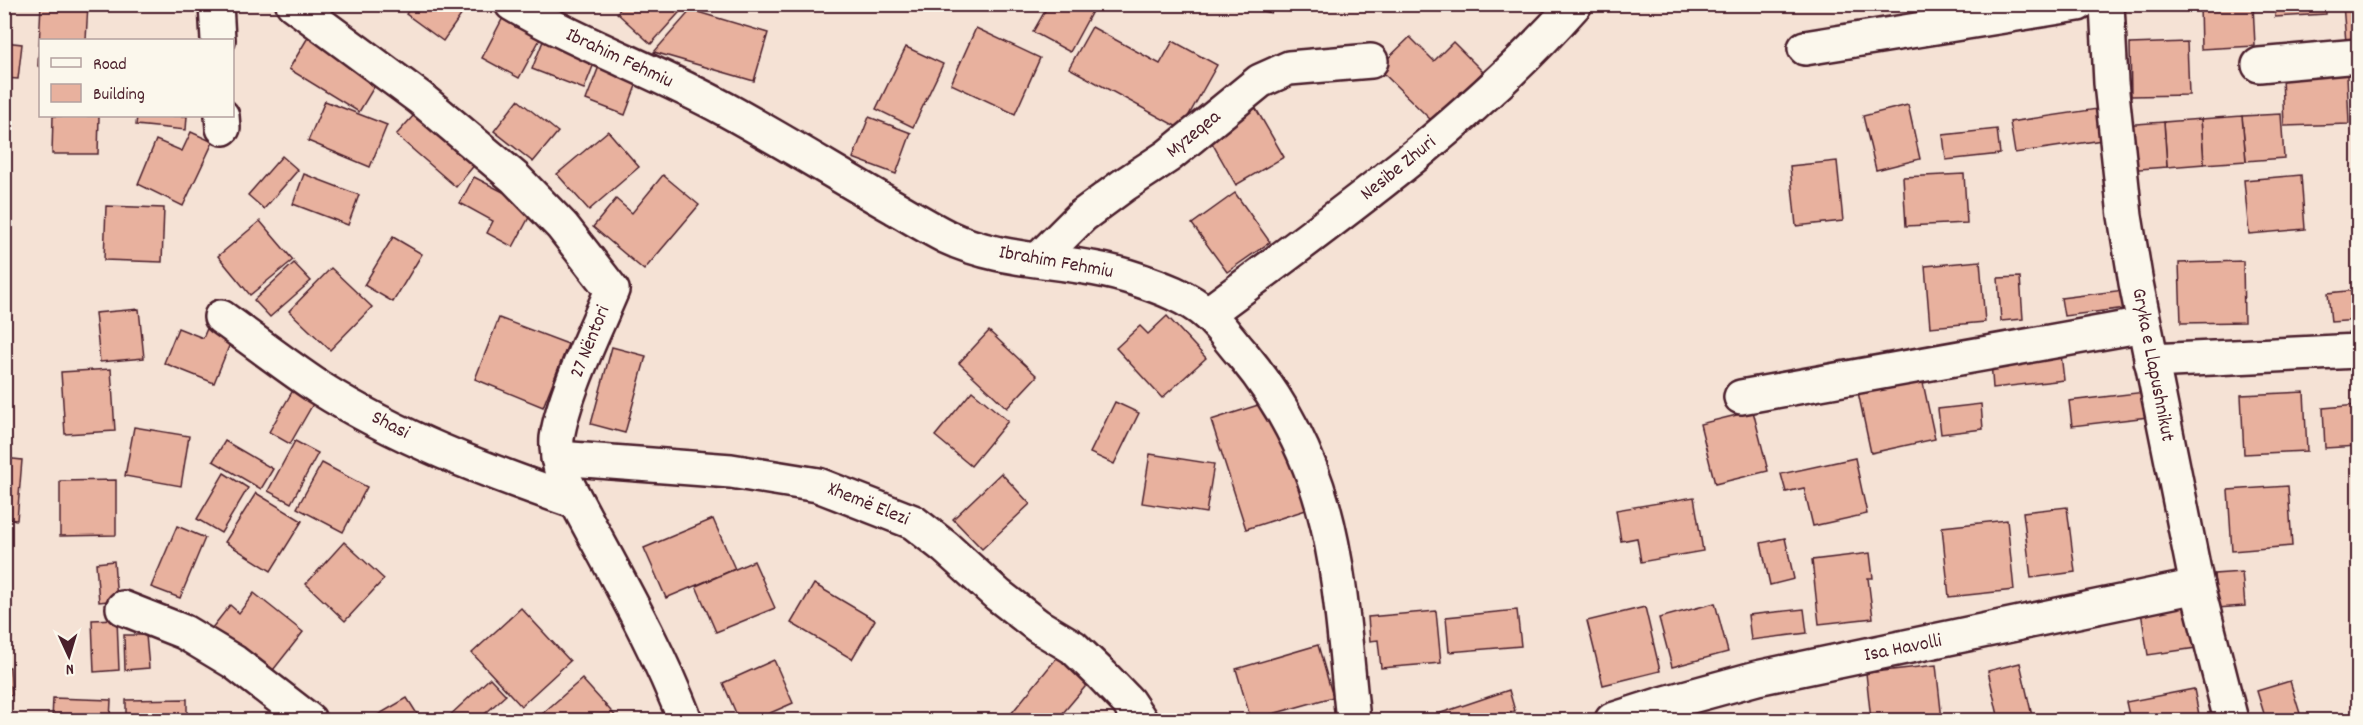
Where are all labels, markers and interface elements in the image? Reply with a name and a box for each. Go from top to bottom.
street label: Ibrahim Fehmiu [561,22,677,96]
legend [39,39,234,117]
text: Road [93,53,127,78]
text: Building [93,83,145,108]
street label: Myzeqea [1161,104,1228,166]
street label: Nesibe Zhuri [1355,129,1443,208]
street label: Ibrahim Fehmiu [997,239,1115,287]
street label: Gryka e Llapushnikut [2123,286,2181,444]
street label: 27 Nëntori [564,301,618,383]
street label: Shasi [366,405,414,448]
street label: Xhemë Elezi [823,476,913,534]
north arrow [39,626,99,686]
street label: Isa Havolli [1862,628,1945,670]
text: N [65,657,75,680]

